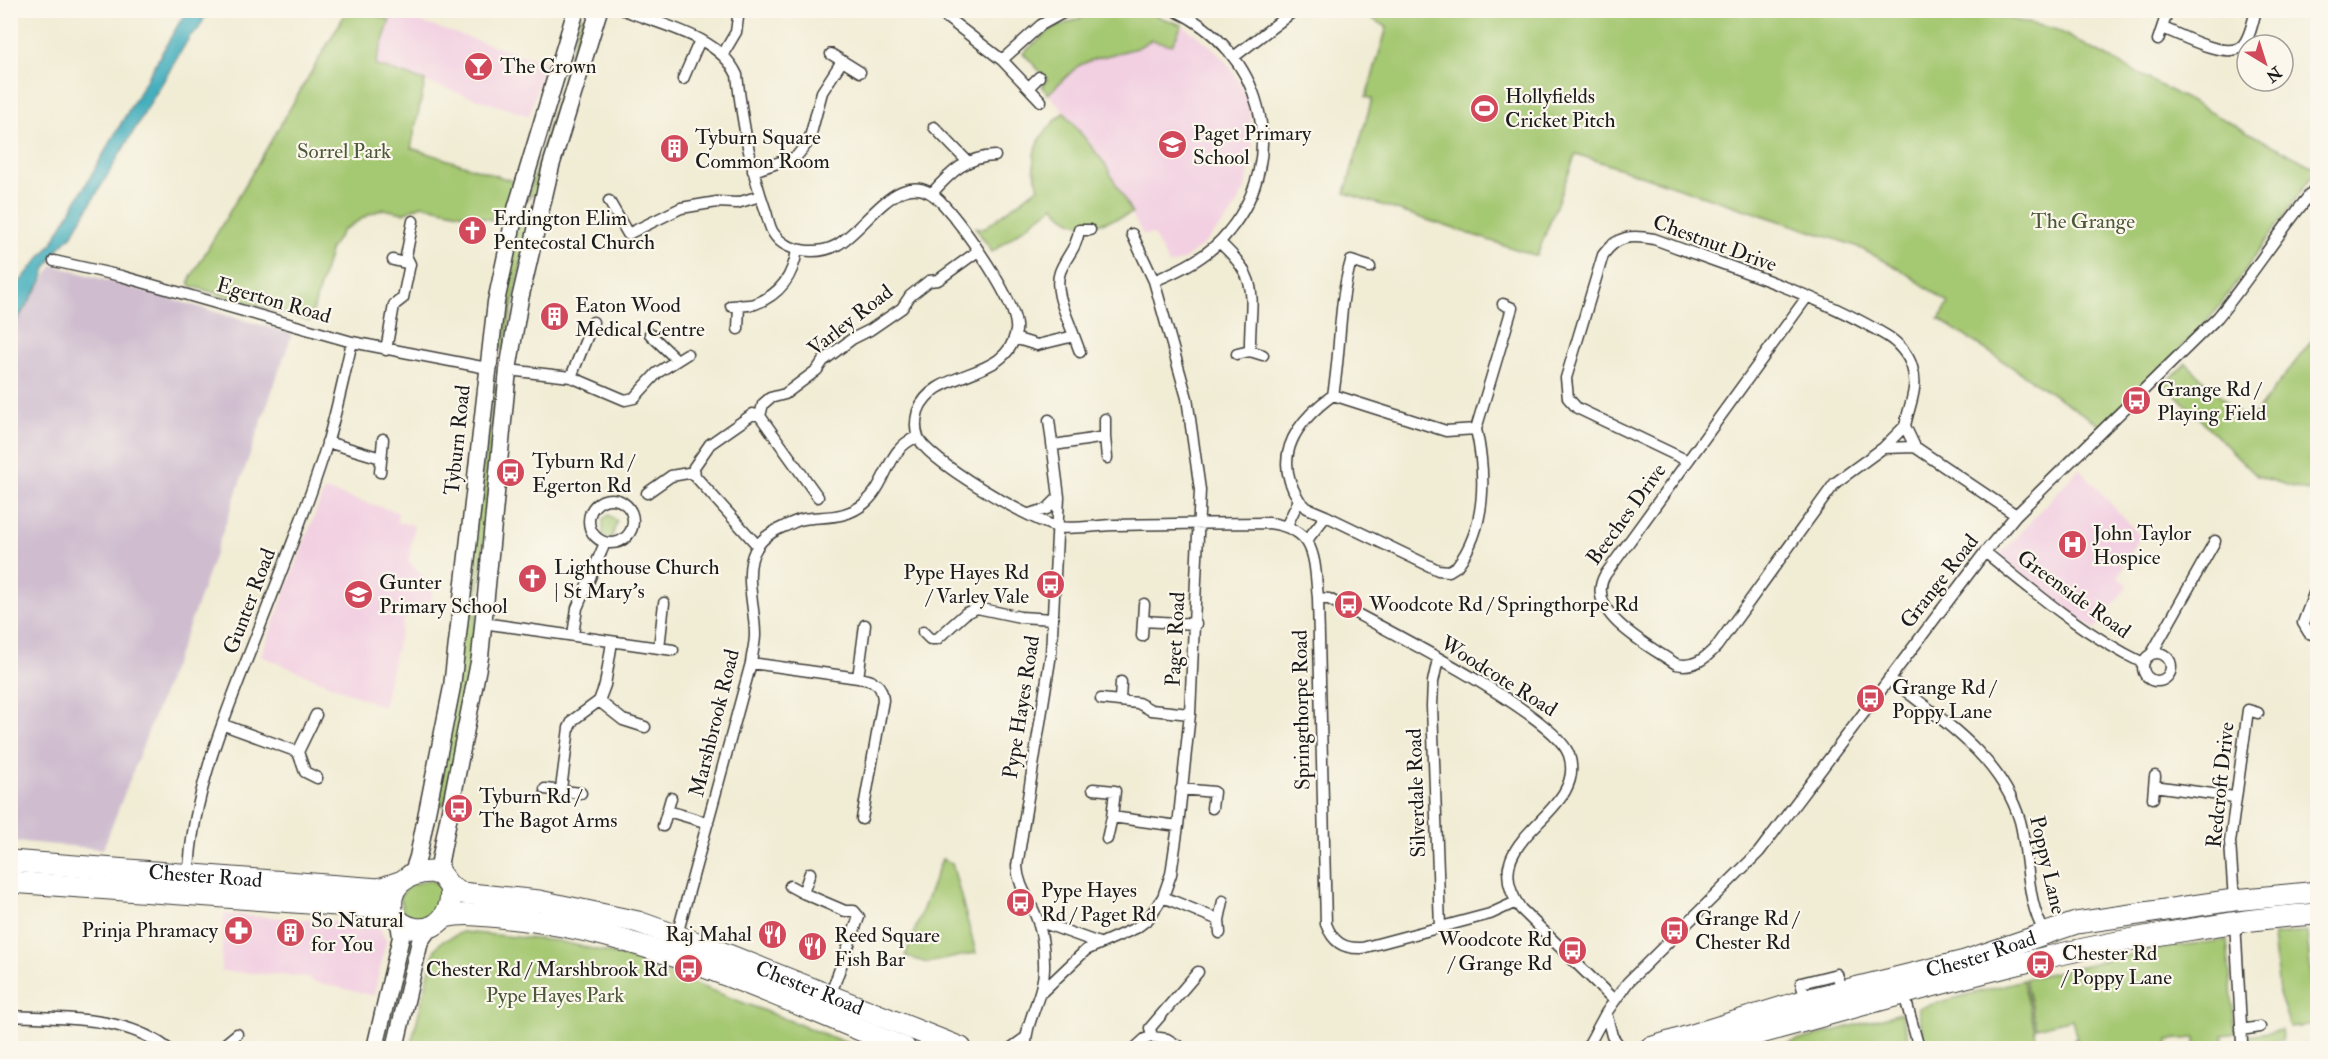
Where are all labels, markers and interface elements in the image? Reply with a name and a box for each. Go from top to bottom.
north arrow [2235,33,2295,93]
bar icon: The Crown [463,50,495,82]
place label: The Crown [500,53,597,80]
text: N [2261,61,2286,87]
place label: Hollyfields Cricket Pitch [1505,83,1616,134]
sports icon: Hollyfields Cricket Pitch [1468,92,1500,124]
place label: Paget Primary School [1193,120,1312,171]
place label: Tyburn Square Common Room [695,124,830,175]
school or university icon: Paget Primary School [1156,129,1188,161]
building icon: Tyburn Square Common Room [658,133,690,165]
park label: Sorrel Park [297,138,391,165]
place label: Erdington Elim Pentecostal Church [493,205,655,256]
park label: The Grange [2031,208,2135,235]
street label: Chestnut Drive [1649,209,1781,278]
church icon: Erdington Elim Pentecostal Church [456,214,488,246]
street label: Egerton Road [213,271,335,330]
street label: Varley Road [802,278,899,362]
place label: Eaton Wood Medical Centre [575,292,705,343]
building icon: Eaton Wood Medical Centre [538,301,570,333]
place label: Grange Rd / Playing Field [2157,376,2267,427]
street label: Tyburn Road [438,383,477,497]
bus stop icon: Grange Rd / Playing Field [2120,385,2152,417]
place label: Tyburn Rd / Egerton Rd [532,448,637,499]
bus stop icon: Tyburn Rd / Egerton Rd [495,457,527,489]
street label: Beeches Drive [1580,458,1673,570]
place label: John Taylor Hospice [2092,520,2192,571]
street label: Grange Road [1894,528,1985,634]
hospital icon: John Taylor Hospice [2056,529,2088,561]
street label: Gunter Road [217,544,282,658]
street label: Greenside Road [2012,544,2136,645]
place label: Lighthouse Church | St Mary's [554,554,720,605]
place label: Pype Hayes Rd / Varley Vale [903,559,1030,610]
church icon: Lighthouse Church | St Mary's [517,563,549,595]
bus stop icon: Pype Hayes Rd / Varley Vale [1034,568,1066,600]
place label: Gunter Primary School [379,569,508,620]
school or university icon: Gunter Primary School [342,578,374,610]
bus stop icon: Woodcote Rd / Springthorpe Rd [1332,588,1364,620]
street label: Paget Road [1160,590,1191,687]
place label: Woodcote Rd / Springthorpe Rd [1368,591,1639,618]
street label: Springthorpe Road [1287,629,1316,790]
street label: Woodcote Road [1435,629,1563,723]
street label: Pype Hayes Road [997,633,1046,780]
street label: Marshbrook Road [683,646,746,800]
place label: Grange Rd / Poppy Lane [1892,674,1998,725]
bus stop icon: Grange Rd / Poppy Lane [1855,683,1887,715]
street label: Redcroft Drive [2200,721,2241,849]
street label: Silverdale Road [1401,727,1432,858]
place label: Tyburn Rd / The Bagot Arms [479,783,618,834]
bus stop icon: Tyburn Rd / The Bagot Arms [442,792,474,824]
street label: Poppy Lane [2023,813,2072,917]
street label: Chester Road [147,859,264,894]
place label: Pype Hayes Rd / Paget Rd [1041,877,1157,928]
bus stop icon: Pype Hayes Rd / Paget Rd [1004,886,1036,918]
place label: Grange Rd / Chester Rd [1695,905,1801,956]
place label: So Natural for You [311,907,404,958]
pharmacy icon: Prinja Phramacy [223,914,255,946]
bus stop icon: Grange Rd / Chester Rd [1658,914,1690,946]
building icon: So Natural for You [274,916,306,948]
place label: Prinja Phramacy [81,917,219,944]
restaurant icon: Raj Mahal [757,918,789,950]
place label: Raj Mahal [665,921,753,948]
place label: Reed Square Fish Bar [834,922,940,973]
street label: Chester Road [1923,924,2040,984]
place label: Woodcote Rd / Grange Rd [1437,926,1553,977]
restaurant icon: Reed Square Fish Bar [797,931,829,963]
bus stop icon: Woodcote Rd / Grange Rd [1557,935,1589,967]
place label: Chester Rd / Poppy Lane [2060,940,2172,991]
bus stop icon: Chester Rd / Poppy Lane [2025,949,2057,981]
bus stop icon: Chester Rd / Marshbrook Rd [673,953,705,985]
street label: Chester Road [752,954,868,1022]
place label: Chester Rd / Marshbrook Rd [426,956,669,983]
park label: Pype Hayes Park [486,982,624,1009]

